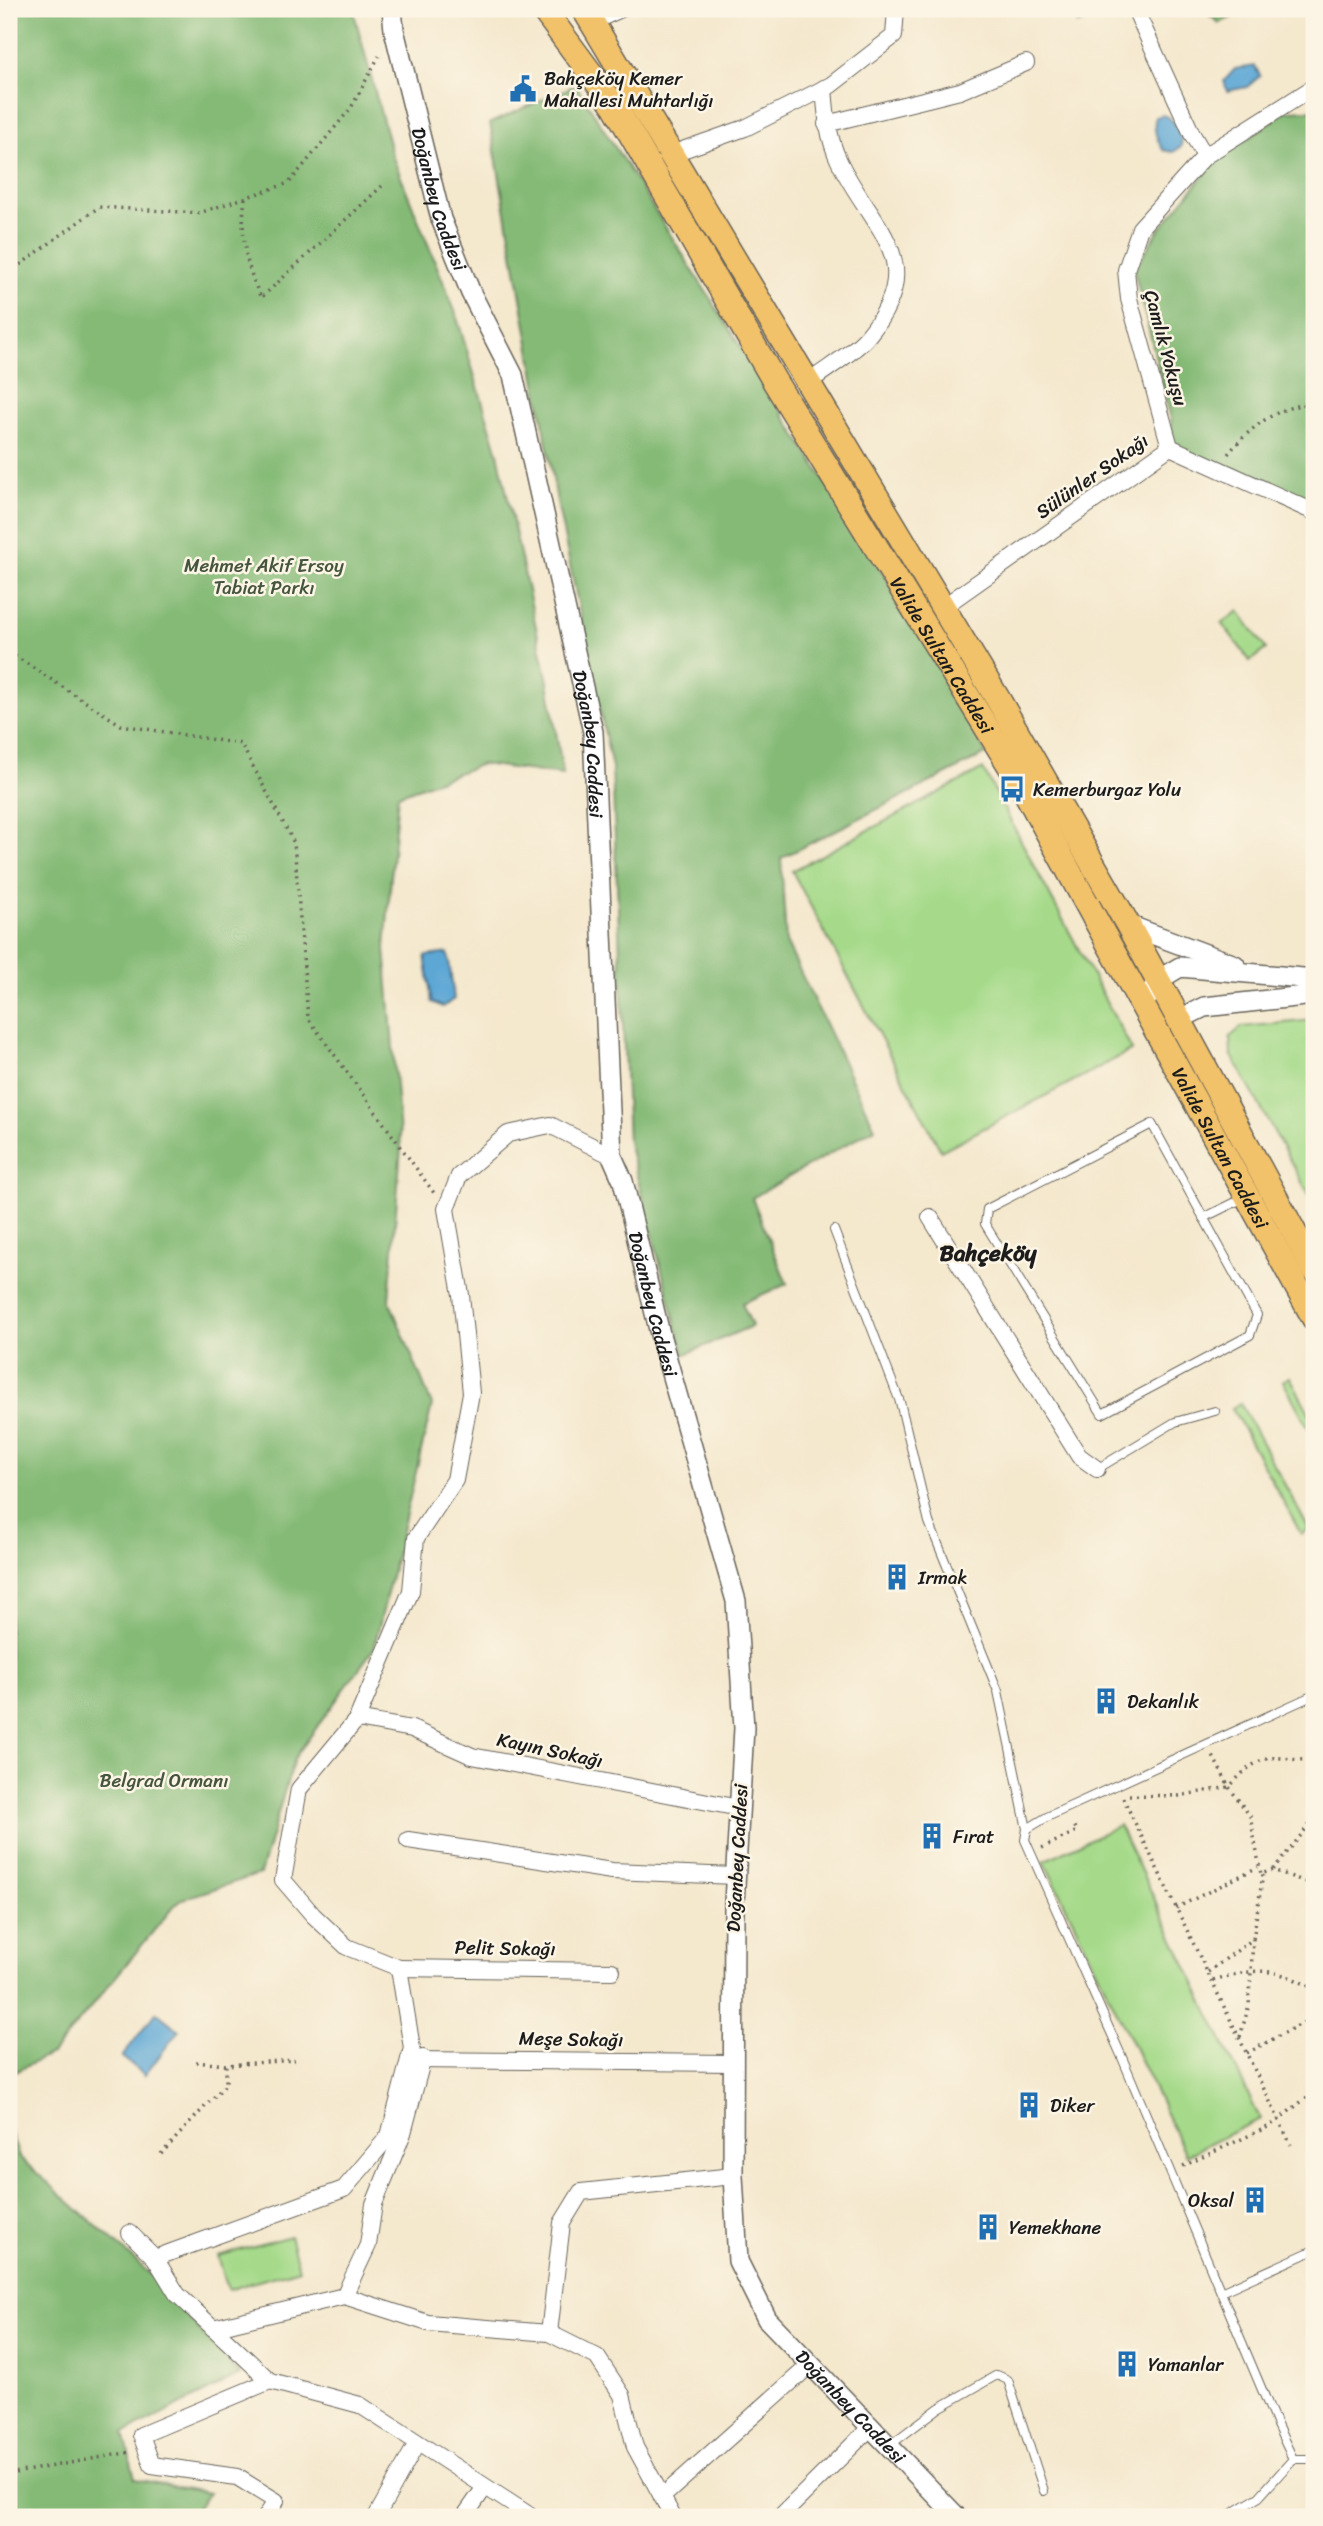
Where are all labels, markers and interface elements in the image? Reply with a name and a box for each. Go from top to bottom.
place label: Bahçeköy Kemer Mahallesi Muhtarlığı [544,62,714,117]
public building icon: Bahçeköy Kemer Mahallesi Muhtarlığı [508,74,538,104]
street label: Doğanbey Caddesi [402,124,477,276]
street label: Çamlık Yokuşu [1135,286,1197,410]
street label: Sülünler Sokağı [1029,425,1155,527]
park label: Mehmet Akif Ersoy Tabiat Parkı [184,549,344,604]
street label: Valide Sultan Caddesi [881,570,1004,741]
street label: Doğanbey Caddesi [563,667,613,819]
place label: Kemerburgaz Yolu [1033,773,1181,806]
bus stop icon: Kemerburgaz Yolu [997,774,1027,804]
street label: Valide Sultan Caddesi [1163,1061,1279,1235]
street label: Doğanbey Caddesi [619,1228,688,1381]
district label: Bahçeköy [939,1233,1038,1274]
place label: Irmak [917,1561,968,1594]
building icon: Irmak [882,1562,912,1592]
place label: Dekanlık [1127,1685,1200,1718]
building icon: Dekanlık [1091,1686,1121,1716]
street label: Kayın Sokağı [494,1723,606,1777]
park label: Belgrad Ormanı [100,1764,228,1797]
street label: Doğanbey Caddesi [717,1782,757,1933]
place label: Fırat [953,1820,994,1853]
building icon: Fırat [917,1821,947,1851]
street label: Pelit Sokağı [454,1931,556,1965]
street label: Meşe Sokağı [518,2022,624,2056]
place label: Diker [1050,2089,1095,2122]
building icon: Diker [1014,2090,1044,2120]
place label: Oksal [1188,2184,1235,2217]
building icon: Oksal [1240,2185,1270,2215]
place label: Yemekhane [1009,2211,1101,2244]
building icon: Yemekhane [973,2212,1003,2242]
street label: Doğanbey Caddesi [787,2341,915,2472]
place label: Yamanlar [1148,2348,1224,2381]
building icon: Yamanlar [1112,2349,1142,2379]

